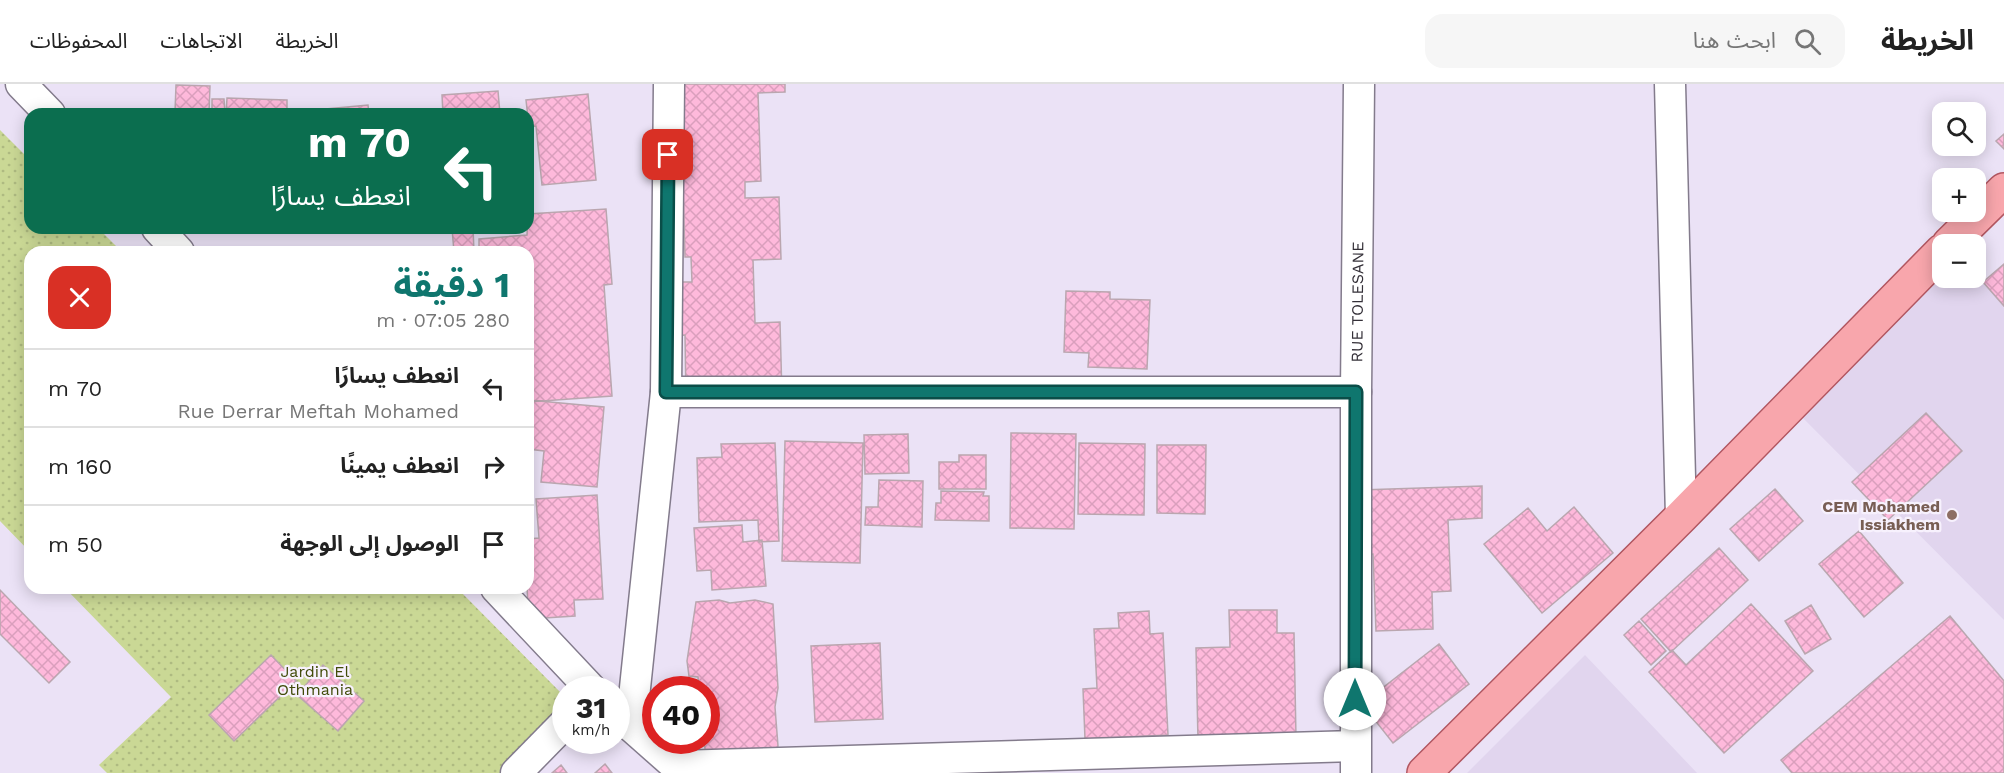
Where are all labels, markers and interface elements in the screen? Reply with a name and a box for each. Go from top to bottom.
search box [1425,14,1845,68]
text: الخريطة [1881,24,1974,57]
icon: search [1791,25,1824,58]
text: المحفوظات [30,28,127,53]
text: الاتجاهات [160,28,242,53]
text: الخريطة [275,28,338,53]
text: ابحث هنا [1693,28,1776,53]
map controls [1932,102,1986,288]
button: search [1932,102,1986,156]
text: 70 m [308,118,411,167]
pin [642,129,693,180]
icon: left [432,132,510,210]
icon: arrive [651,138,684,171]
button: + [1932,168,1986,222]
text: انعطف يسارًا [271,180,411,212]
button: − [1932,234,1986,288]
street label: RUE TOLESANE [1347,241,1367,363]
text: 1 دقيقة [394,264,510,306]
button: close [48,266,111,329]
text: 280 m · 07:05 [376,308,510,332]
text: انعطف يسارًا [335,363,459,388]
icon: left [477,372,510,405]
text: 70 m [48,376,102,401]
text: Rue Derrar Meftah Mohamed [178,399,459,423]
icon: right [477,450,510,483]
text: انعطف يمينًا [340,453,459,478]
text: 160 m [48,454,112,479]
place label: CEM Mohamed Issiakhem [1822,497,1940,534]
marker: CEM Mohamed Issiakhem [1945,508,1959,522]
icon: arrive [477,528,510,561]
text: الوصول إلى الوجهة [280,531,459,556]
text: 50 m [48,532,103,557]
park label: Jardin El Othmania [277,662,353,699]
position arrow [1323,667,1387,731]
speed limit sign: 40 [642,676,720,754]
text: 31 [576,690,606,725]
text: km/h [572,721,610,739]

